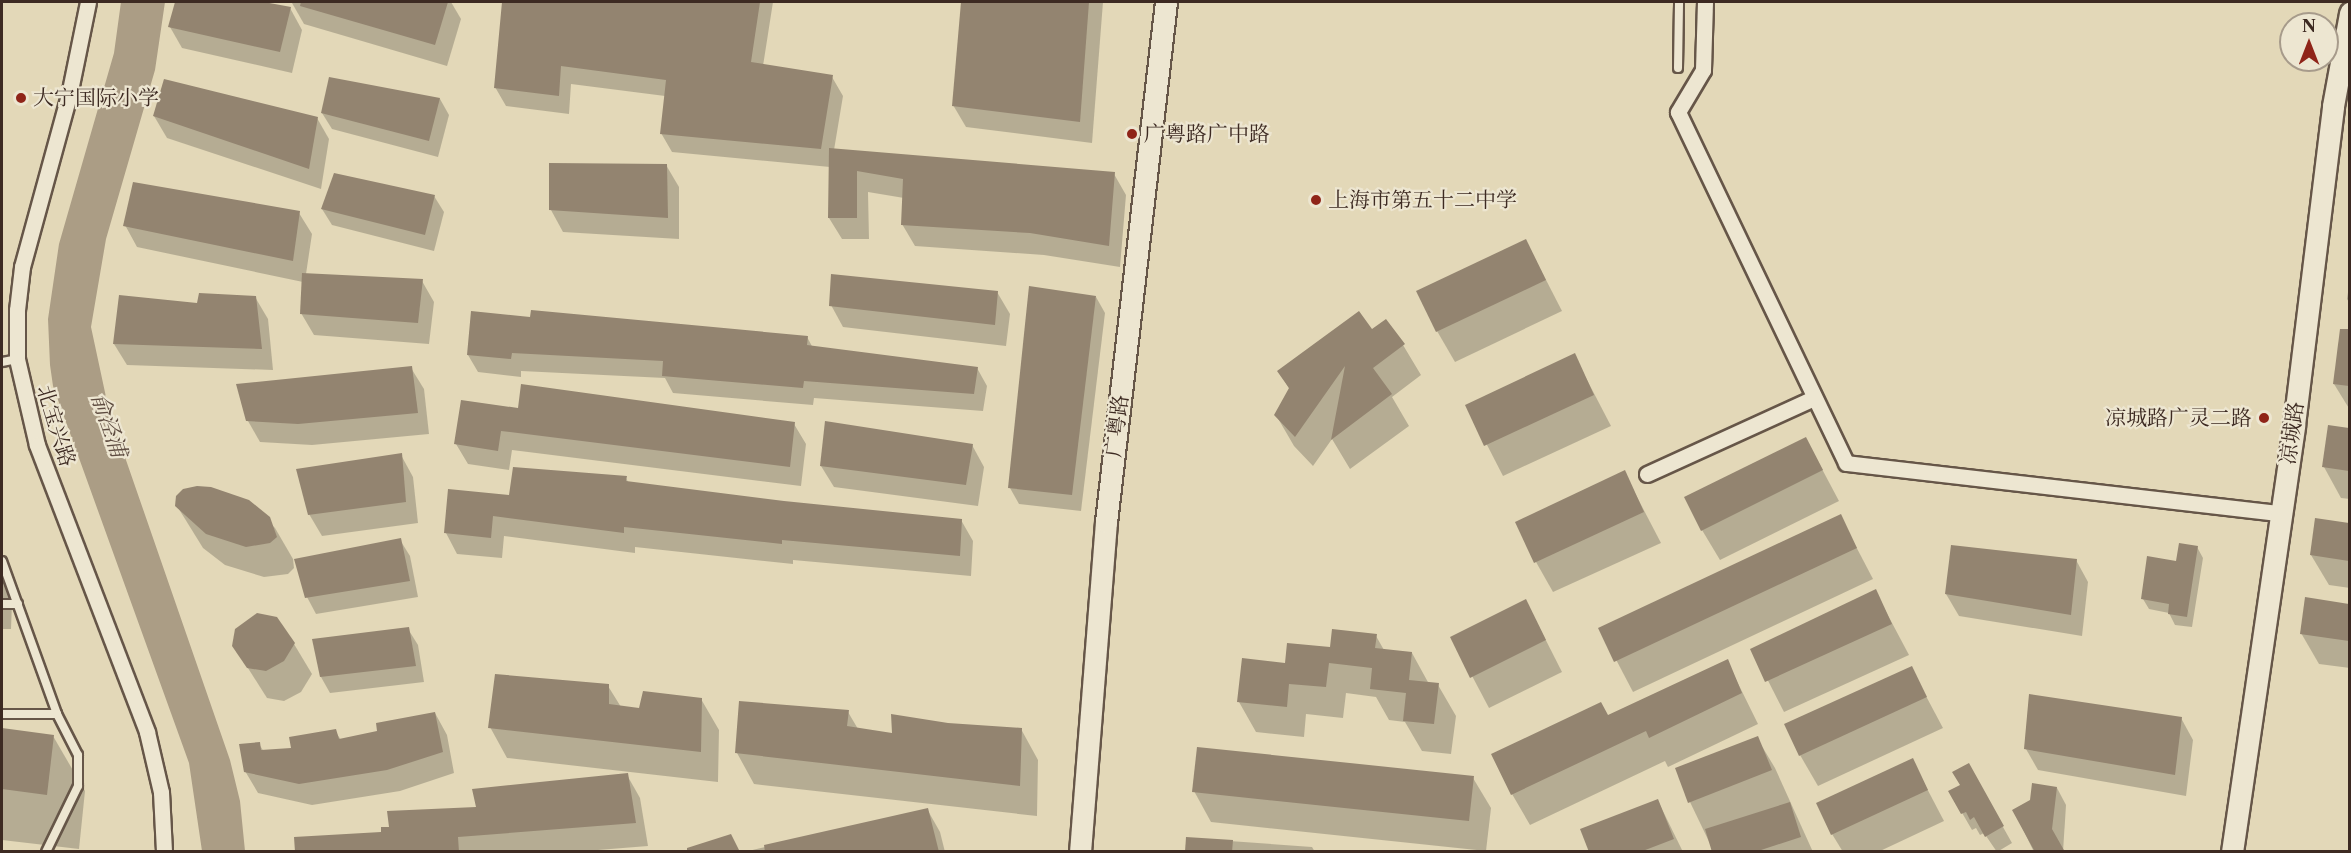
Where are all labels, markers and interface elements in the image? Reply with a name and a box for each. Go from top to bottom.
north arrow [2279,12,2339,72]
text: N [2302,16,2316,36]
place label: 大宁国际小学 [33,85,159,111]
marker: 大宁国际小学 [14,91,28,105]
place label: 广粤路广中路 [1144,121,1270,147]
marker: 广粤路广中路 [1125,127,1139,141]
place label: 上海市第五十二中学 [1328,187,1517,213]
marker: 上海市第五十二中学 [1309,193,1323,207]
street label: 北宝兴路 [32,382,80,470]
water label: 俞泾浦 [86,390,132,460]
street label: 广粤路 [1101,393,1133,459]
street label: 凉城路 [2275,400,2309,466]
place label: 凉城路广灵二路 [2105,405,2252,431]
marker: 凉城路广灵二路 [2257,411,2271,425]

